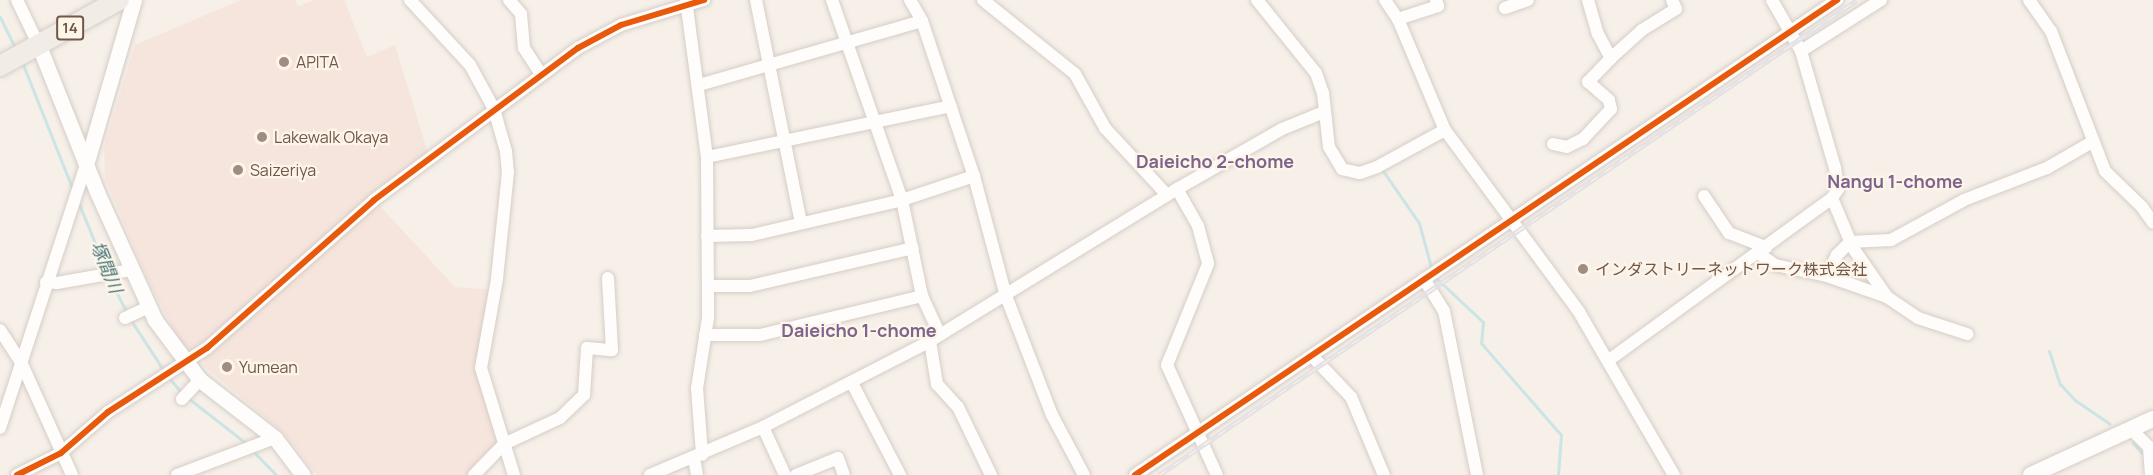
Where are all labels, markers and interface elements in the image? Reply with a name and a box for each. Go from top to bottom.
road number: 14 [55,16,85,40]
place label: APITA [296,52,339,72]
marker: APITA [277,55,291,69]
place label: Lakewalk Okaya [274,127,388,147]
marker: Lakewalk Okaya [255,130,269,144]
district label: Daieicho 2-chome [1136,150,1294,172]
place label: Saizeriya [250,160,316,180]
marker: Saizeriya [231,163,245,177]
district label: Nangu 1-chome [1827,170,1963,192]
water label: 塚間川 [87,238,127,296]
place label: インダストリーネットワーク株式会社 [1595,259,1867,279]
marker: インダストリーネットワーク株式会社 [1576,262,1590,276]
district label: Daieicho 1-chome [781,319,937,341]
place label: Yumean [239,357,298,377]
marker: Yumean [220,360,234,374]

